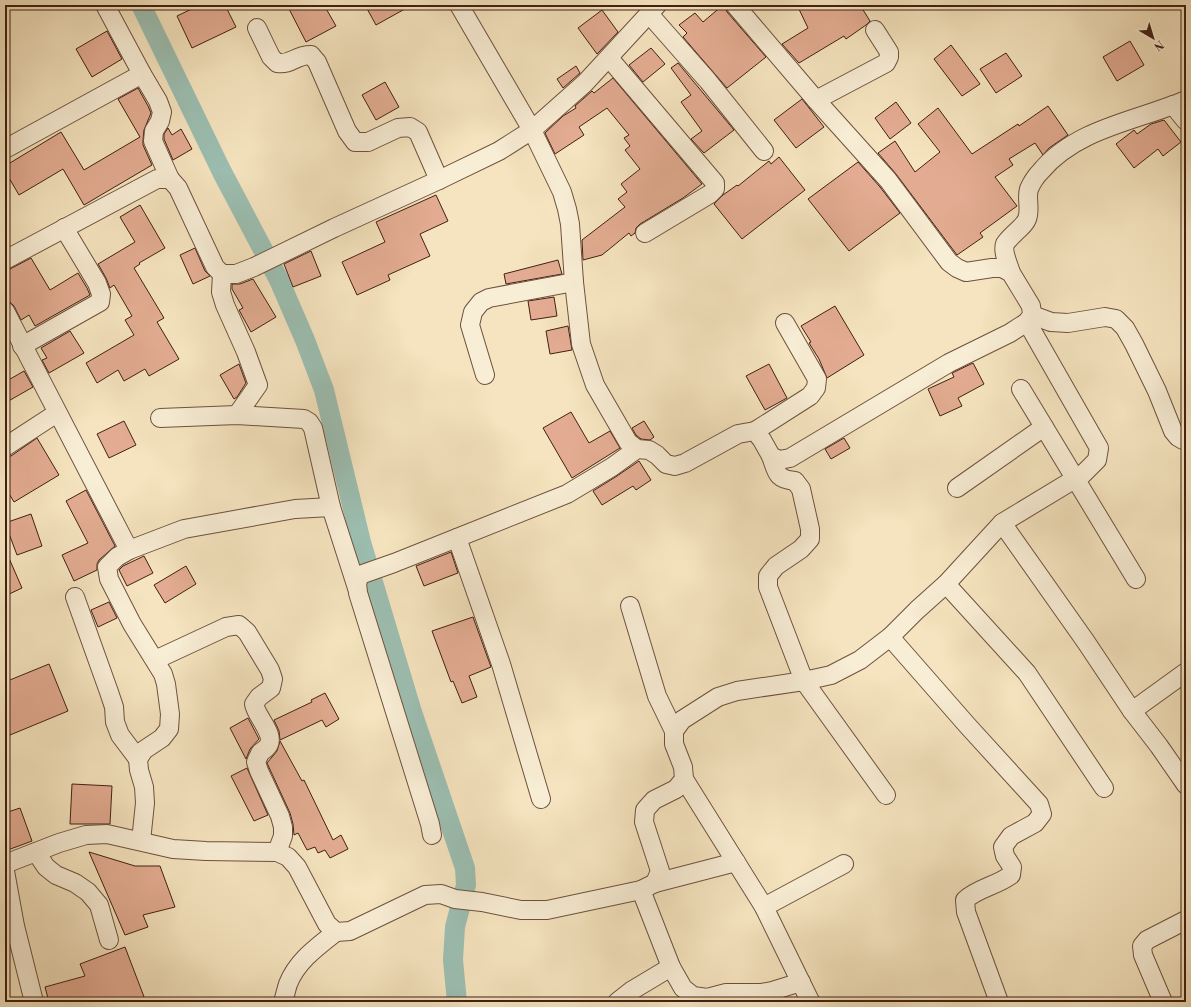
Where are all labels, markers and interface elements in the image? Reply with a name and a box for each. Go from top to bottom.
north arrow [1133,18,1173,58]
text: N [1151,37,1166,53]

